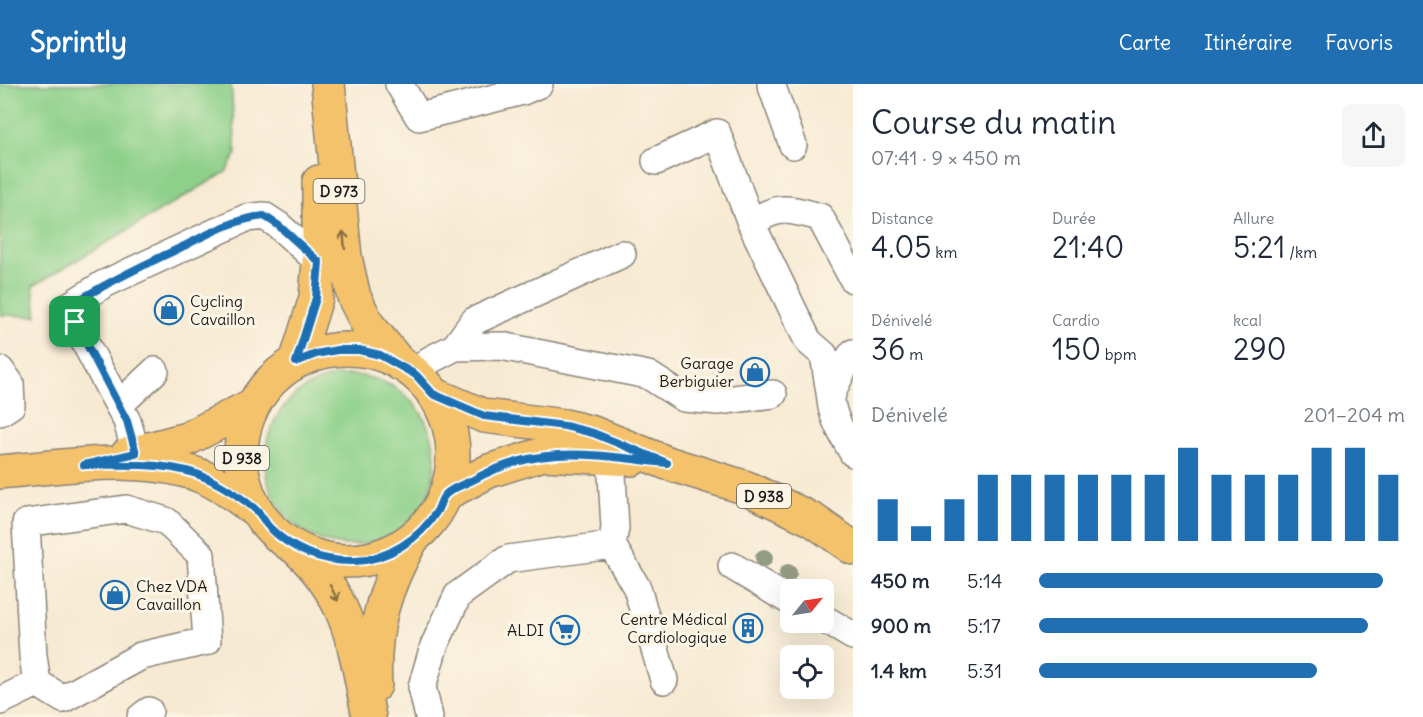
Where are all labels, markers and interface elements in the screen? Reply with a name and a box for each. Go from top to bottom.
text: Sprintly [30,24,127,60]
text: Carte [1119,29,1171,56]
text: Itinéraire [1204,29,1292,56]
text: Favoris [1325,29,1393,56]
text: Course du matin [871,101,1116,143]
button: share [1342,104,1405,167]
text: 07:41 · 9 × 450 m [871,145,1021,170]
road number: D 973 [314,179,364,203]
text: Distance [871,208,933,228]
text: Durée [1052,208,1096,228]
text: Allure [1233,208,1274,228]
text: 4.05 [871,228,932,266]
text: 21:40 [1052,228,1124,266]
text: 5:21 [1233,228,1285,266]
one-way arrow [338,230,349,250]
text: km [932,242,958,262]
text: /km [1285,242,1317,262]
place label: Cycling Cavaillon [190,291,255,329]
shop icon: Cycling Cavaillon [153,294,185,326]
pin [49,296,100,347]
icon: arrive [58,305,91,338]
text: Dénivelé [871,310,932,330]
text: Cardio [1052,310,1100,330]
text: kcal [1233,310,1262,330]
text: 36 [871,330,905,368]
text: 150 [1052,330,1101,368]
text: 290 [1233,330,1286,368]
text: m [905,344,923,364]
text: bpm [1101,344,1137,364]
place label: Garage Berbiguier [659,353,734,391]
shop icon: Garage Berbiguier [739,356,771,388]
text: Dénivelé [871,402,948,427]
text: 201–204 m [1304,402,1405,427]
road number: D 938 [215,446,269,470]
road number: D 938 [737,484,791,508]
text: 450 m [871,568,930,593]
text: 5:14 [967,568,1003,593]
place label: Chez VDA Cavaillon [136,576,207,614]
shop icon: Chez VDA Cavaillon [99,579,131,611]
north arrow [780,579,834,633]
map controls [780,579,834,699]
one-way arrow [328,584,340,601]
place label: Centre Médical Cardiologique [620,609,727,647]
building icon: Centre Médical Cardiologique [732,612,764,644]
text: 900 m [871,613,931,638]
text: 5:17 [967,613,1001,638]
supermarket icon: ALDI [549,614,581,646]
place label: ALDI [507,620,544,640]
button: locate [780,645,834,699]
text: 1.4 km [871,658,927,683]
text: 5:31 [967,658,1002,683]

